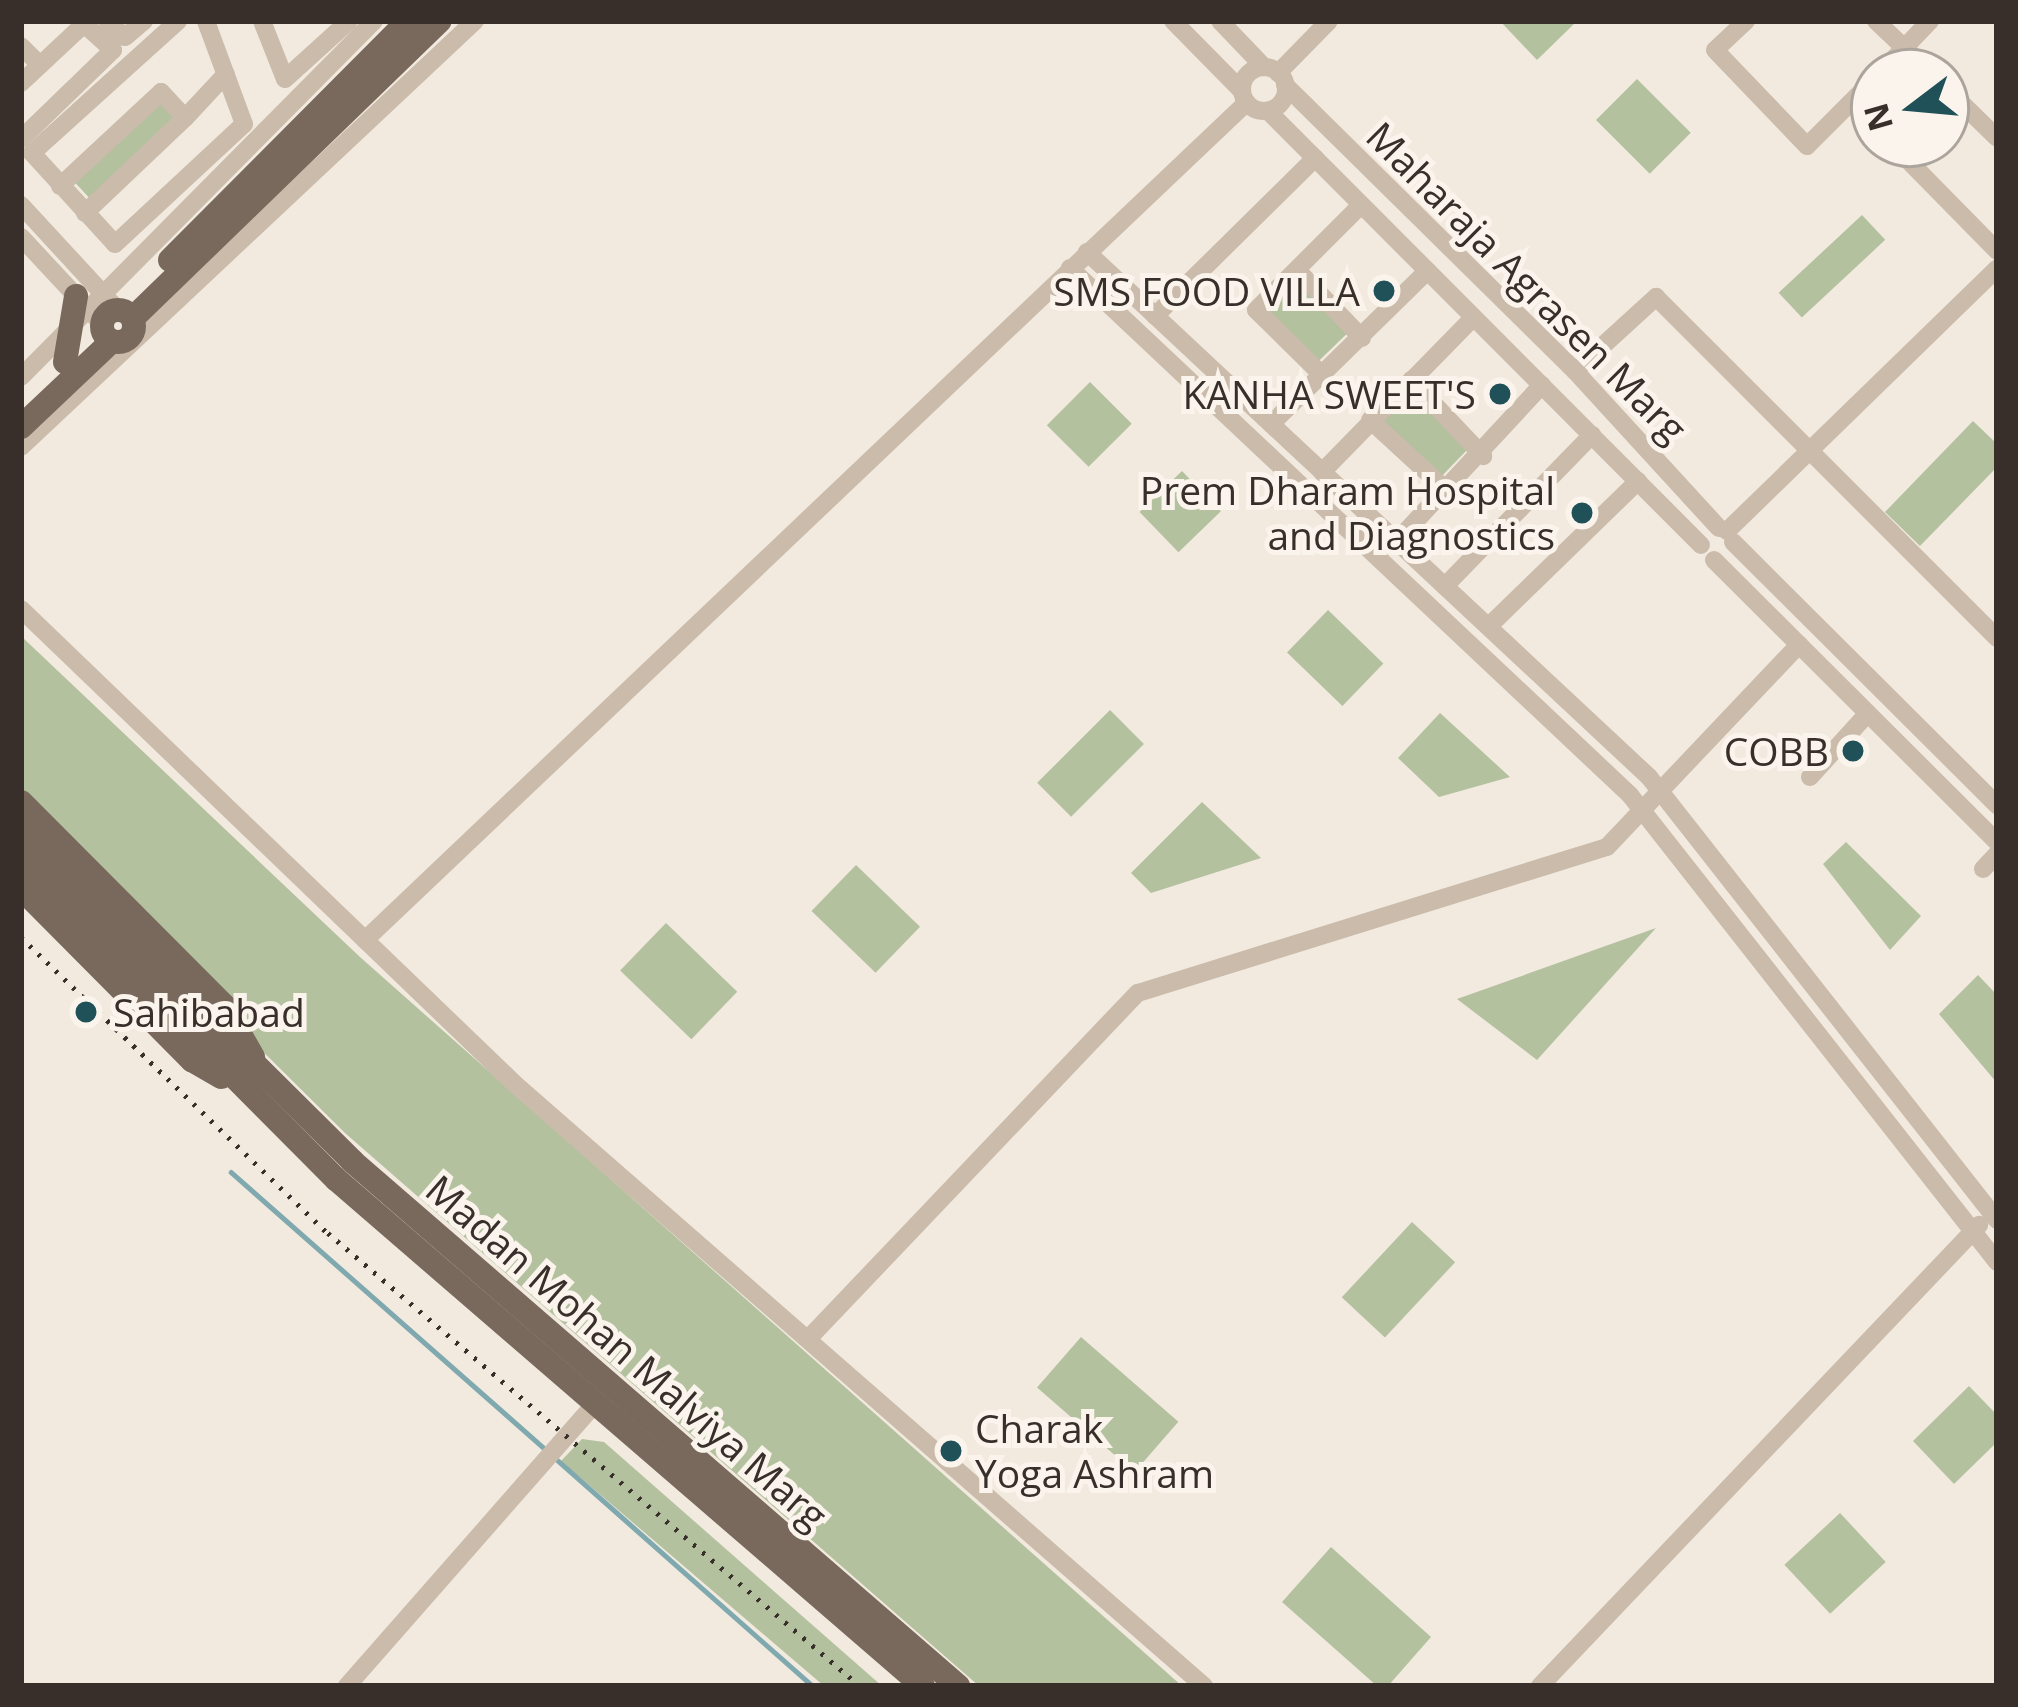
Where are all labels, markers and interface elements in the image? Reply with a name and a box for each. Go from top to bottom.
north arrow [1850,48,1970,168]
text: N [1852,98,1903,136]
street label: Maharaja Agrasen Marg [1357,112,1697,452]
place label: SMS FOOD VILLA [1053,268,1360,314]
marker: SMS FOOD VILLA [1371,278,1397,304]
place label: KANHA SWEET'S [1182,371,1476,417]
marker: KANHA SWEET'S [1487,381,1513,407]
place label: Prem Dharam Hospital and Diagnostics [1140,468,1555,559]
marker: Prem Dharam Hospital and Diagnostics [1566,497,1598,529]
place label: COBB [1724,728,1829,774]
marker: COBB [1840,738,1866,764]
place label: Sahibabad [113,989,305,1035]
marker: Sahibabad [70,996,102,1028]
street label: Madan Mohan Malviya Marg [417,1165,837,1539]
place label: Charak Yoga Ashram [975,1406,1214,1497]
marker: Charak Yoga Ashram [938,1438,964,1464]

